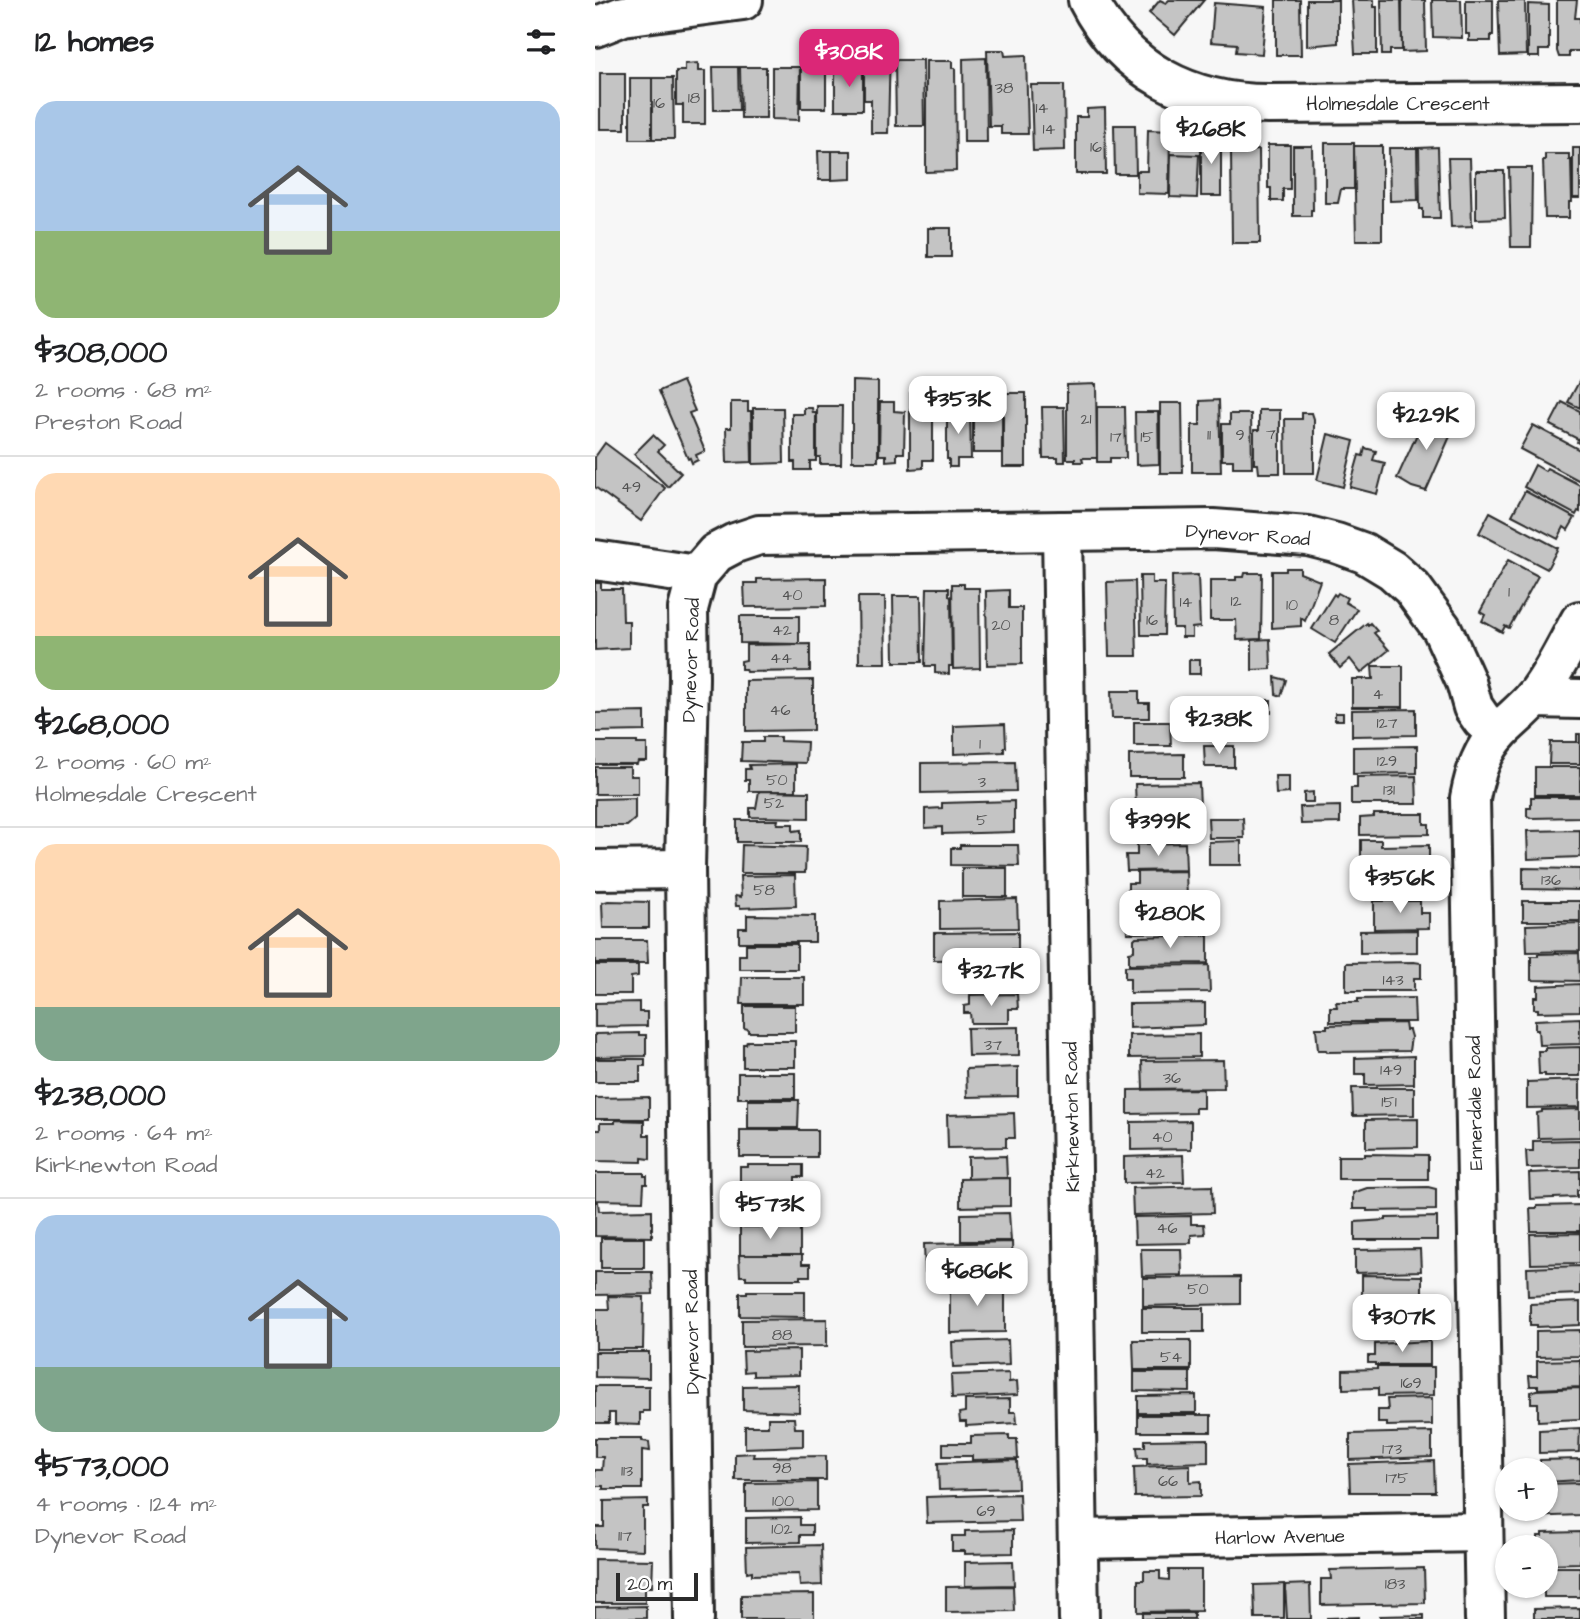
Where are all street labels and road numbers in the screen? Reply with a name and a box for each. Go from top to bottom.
street label: Holmesdale Crescent [1306,91,1490,118]
street label: Dynevor Road [1185,518,1311,554]
street label: Dynevor Road [676,597,708,723]
street label: Ennerdale Road [1461,1035,1490,1171]
street label: Kirknewton Road [1058,1041,1087,1193]
street label: Dynevor Road [678,1269,708,1395]
street label: Harlow Avenue [1215,1523,1345,1552]

